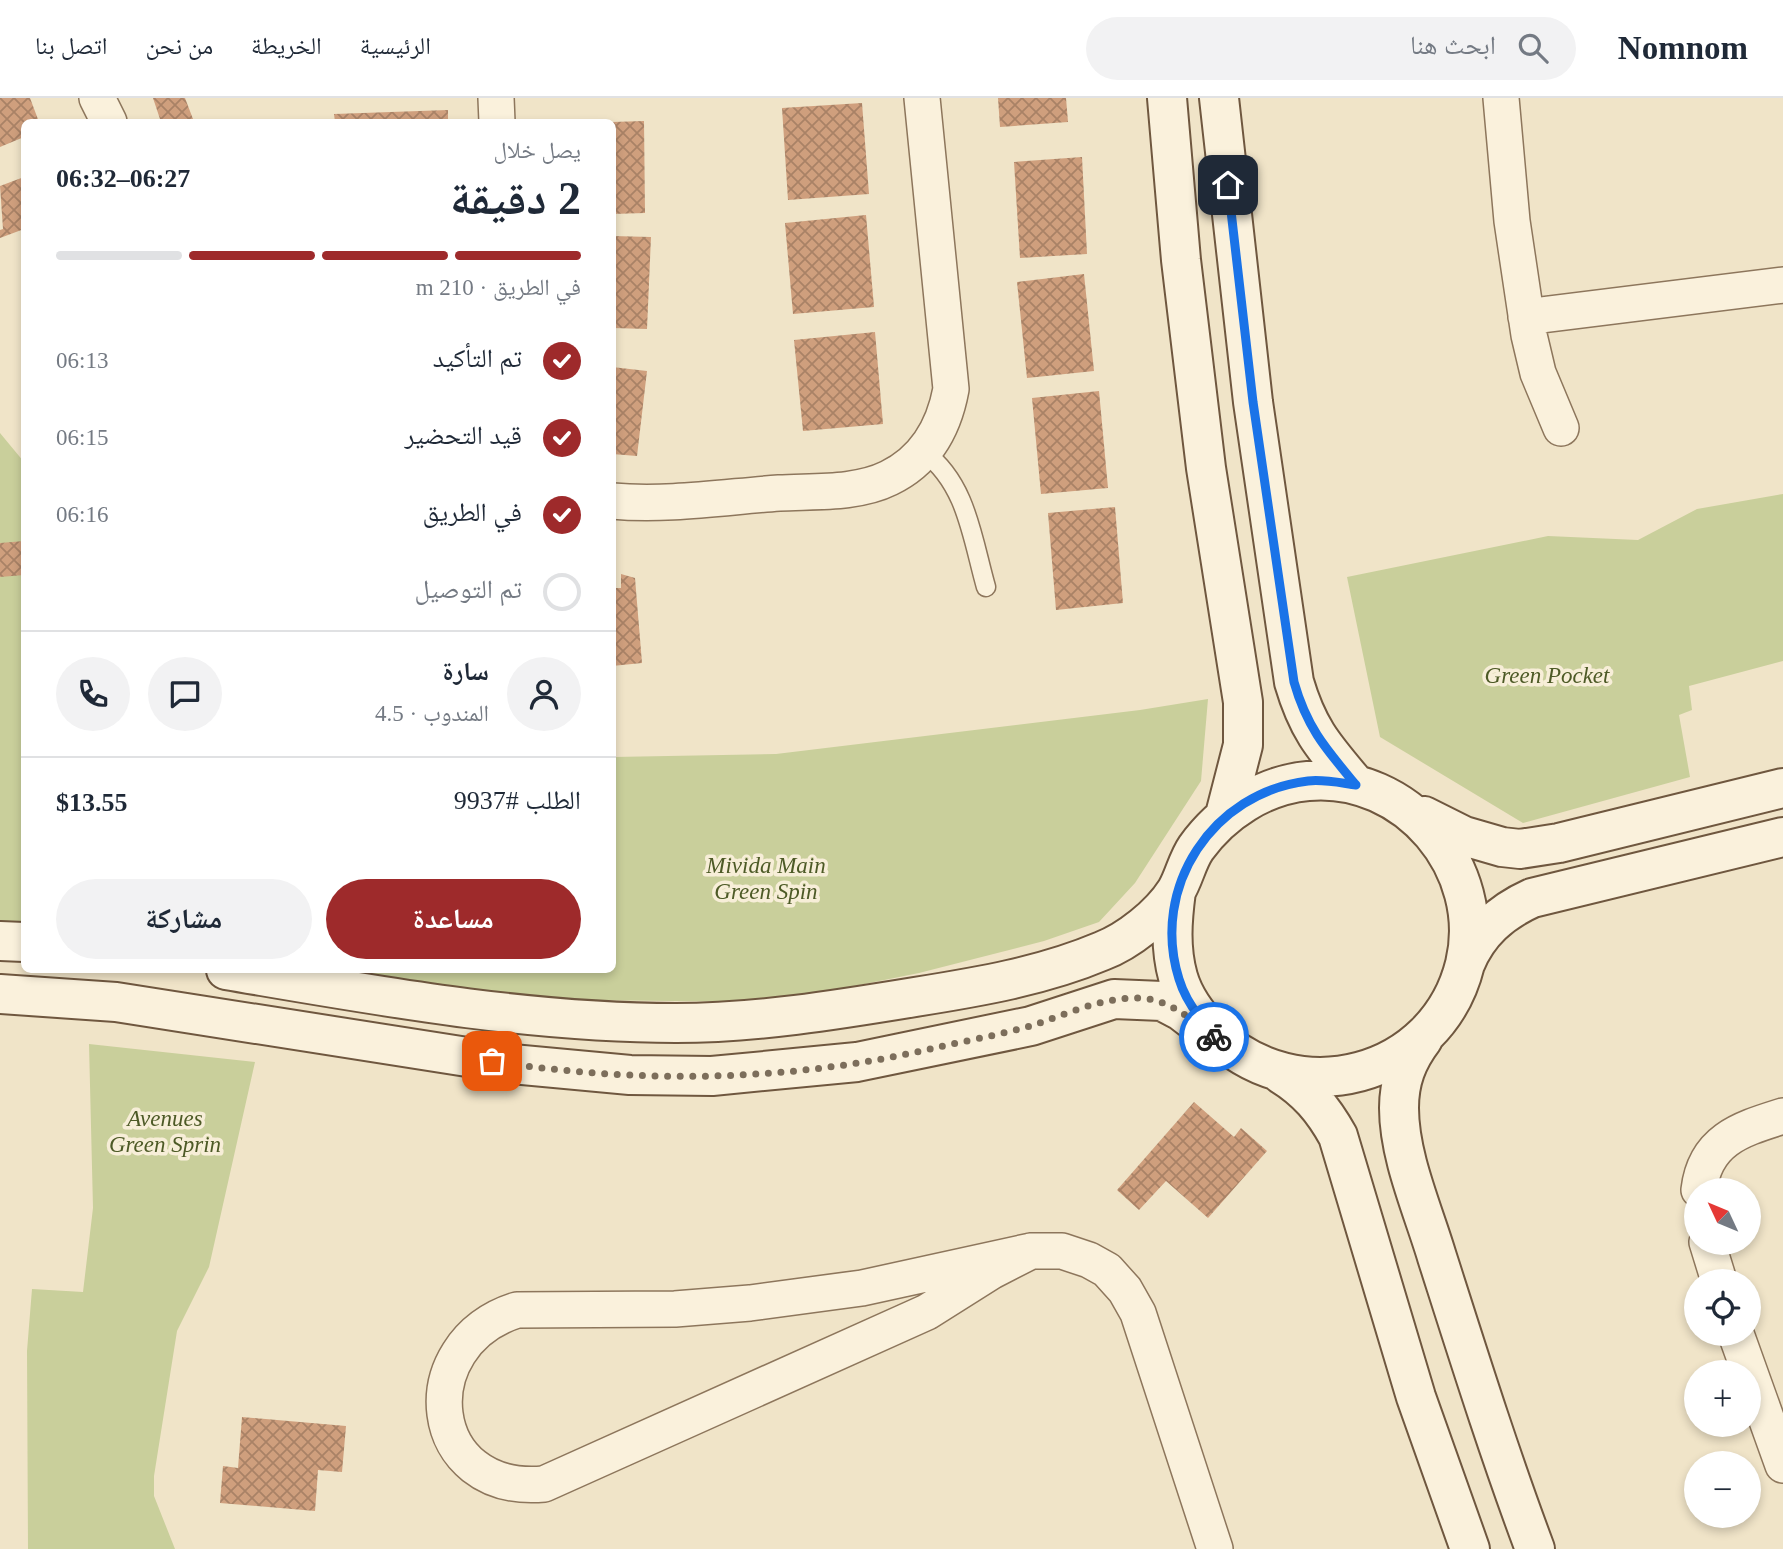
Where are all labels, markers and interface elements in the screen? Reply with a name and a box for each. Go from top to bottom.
search box [1086,17,1576,80]
icon: search [1514,29,1552,67]
text: Nomnom [1618,30,1748,66]
text: ابحث هنا [1410,31,1496,60]
text: اتصل بنا [35,33,107,59]
text: من نحن [145,33,213,59]
text: الخريطة [251,33,322,59]
text: الرئيسية [360,33,431,59]
text: يصل خلال [494,138,581,163]
pin [1198,155,1258,215]
text: 06:27–06:32 [56,164,190,193]
icon: home [1209,166,1247,204]
text: 2 دقيقة [450,173,581,224]
text: في الطريق · 210 m [416,275,581,300]
icon: check [543,342,581,380]
text: تم التأكيد [433,344,522,373]
text: 06:13 [56,348,108,373]
icon: check [543,419,581,457]
text: قيد التحضير [404,421,522,450]
text: 06:15 [56,425,108,450]
icon: check [543,496,581,534]
text: في الطريق [423,498,522,527]
text: 06:16 [56,502,108,527]
text: تم التوصيل [414,575,522,604]
button: phone [56,657,130,731]
button: chat [148,657,222,731]
text: سارة [442,657,489,686]
button: person [507,657,581,731]
park label: Green Pocket [1485,663,1610,688]
text: المندوب · 4.5 [375,701,489,726]
text: الطلب #9937 [454,786,581,815]
text: $13.55 [56,788,128,817]
park label: Mivida Main Green Spin [705,853,826,904]
button: مشاركة [56,879,312,959]
button: مساعدة [326,879,581,959]
courier [1179,1002,1249,1072]
icon: bike [1195,1018,1233,1056]
pin [462,1031,522,1091]
icon: bag [473,1042,511,1080]
park label: Avenues Green Sprin [109,1106,221,1157]
north arrow [1684,1178,1760,1255]
map controls [1684,1178,1761,1528]
button: locate [1684,1269,1761,1346]
button: + [1684,1360,1761,1437]
button: − [1684,1451,1761,1528]

